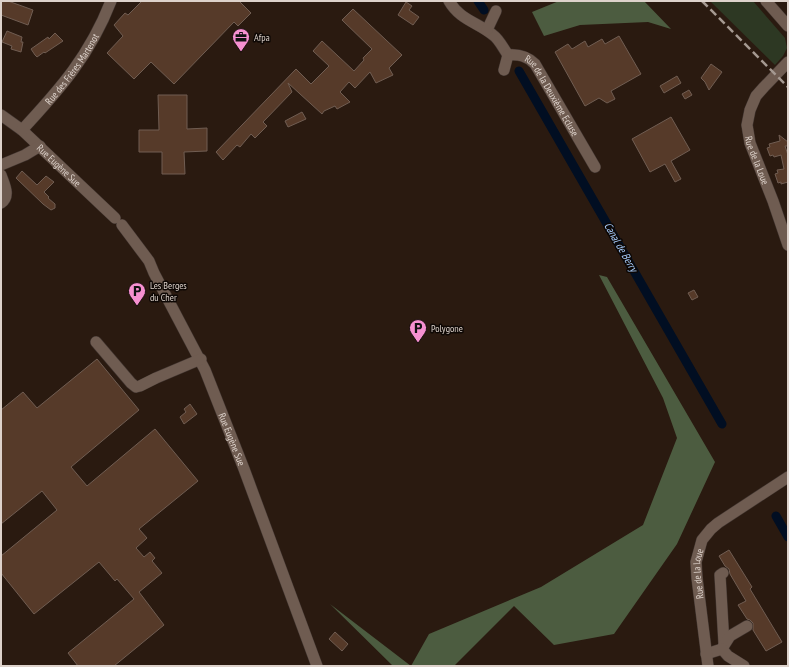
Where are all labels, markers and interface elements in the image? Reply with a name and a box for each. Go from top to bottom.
office icon: Afpa [231,27,251,52]
street label: Rue des Frères Martenot [42,31,102,107]
place label: Afpa [254,31,270,44]
street label: Rue de la Deuxième Ecluse [523,52,582,138]
street label: Rue de la Loue [742,135,772,186]
street label: Rue Eugène Sue [34,141,84,189]
water label: Canal de Berry [601,220,642,276]
place label: Les Berges du Cher [150,279,187,304]
parking icon: Les Berges du Cher [127,281,147,306]
parking icon: Polygone [408,318,428,343]
place label: Polygone [431,322,463,335]
street label: Rue Eugène Sue [216,411,249,468]
street label: Rue de la Loue [689,547,706,600]

